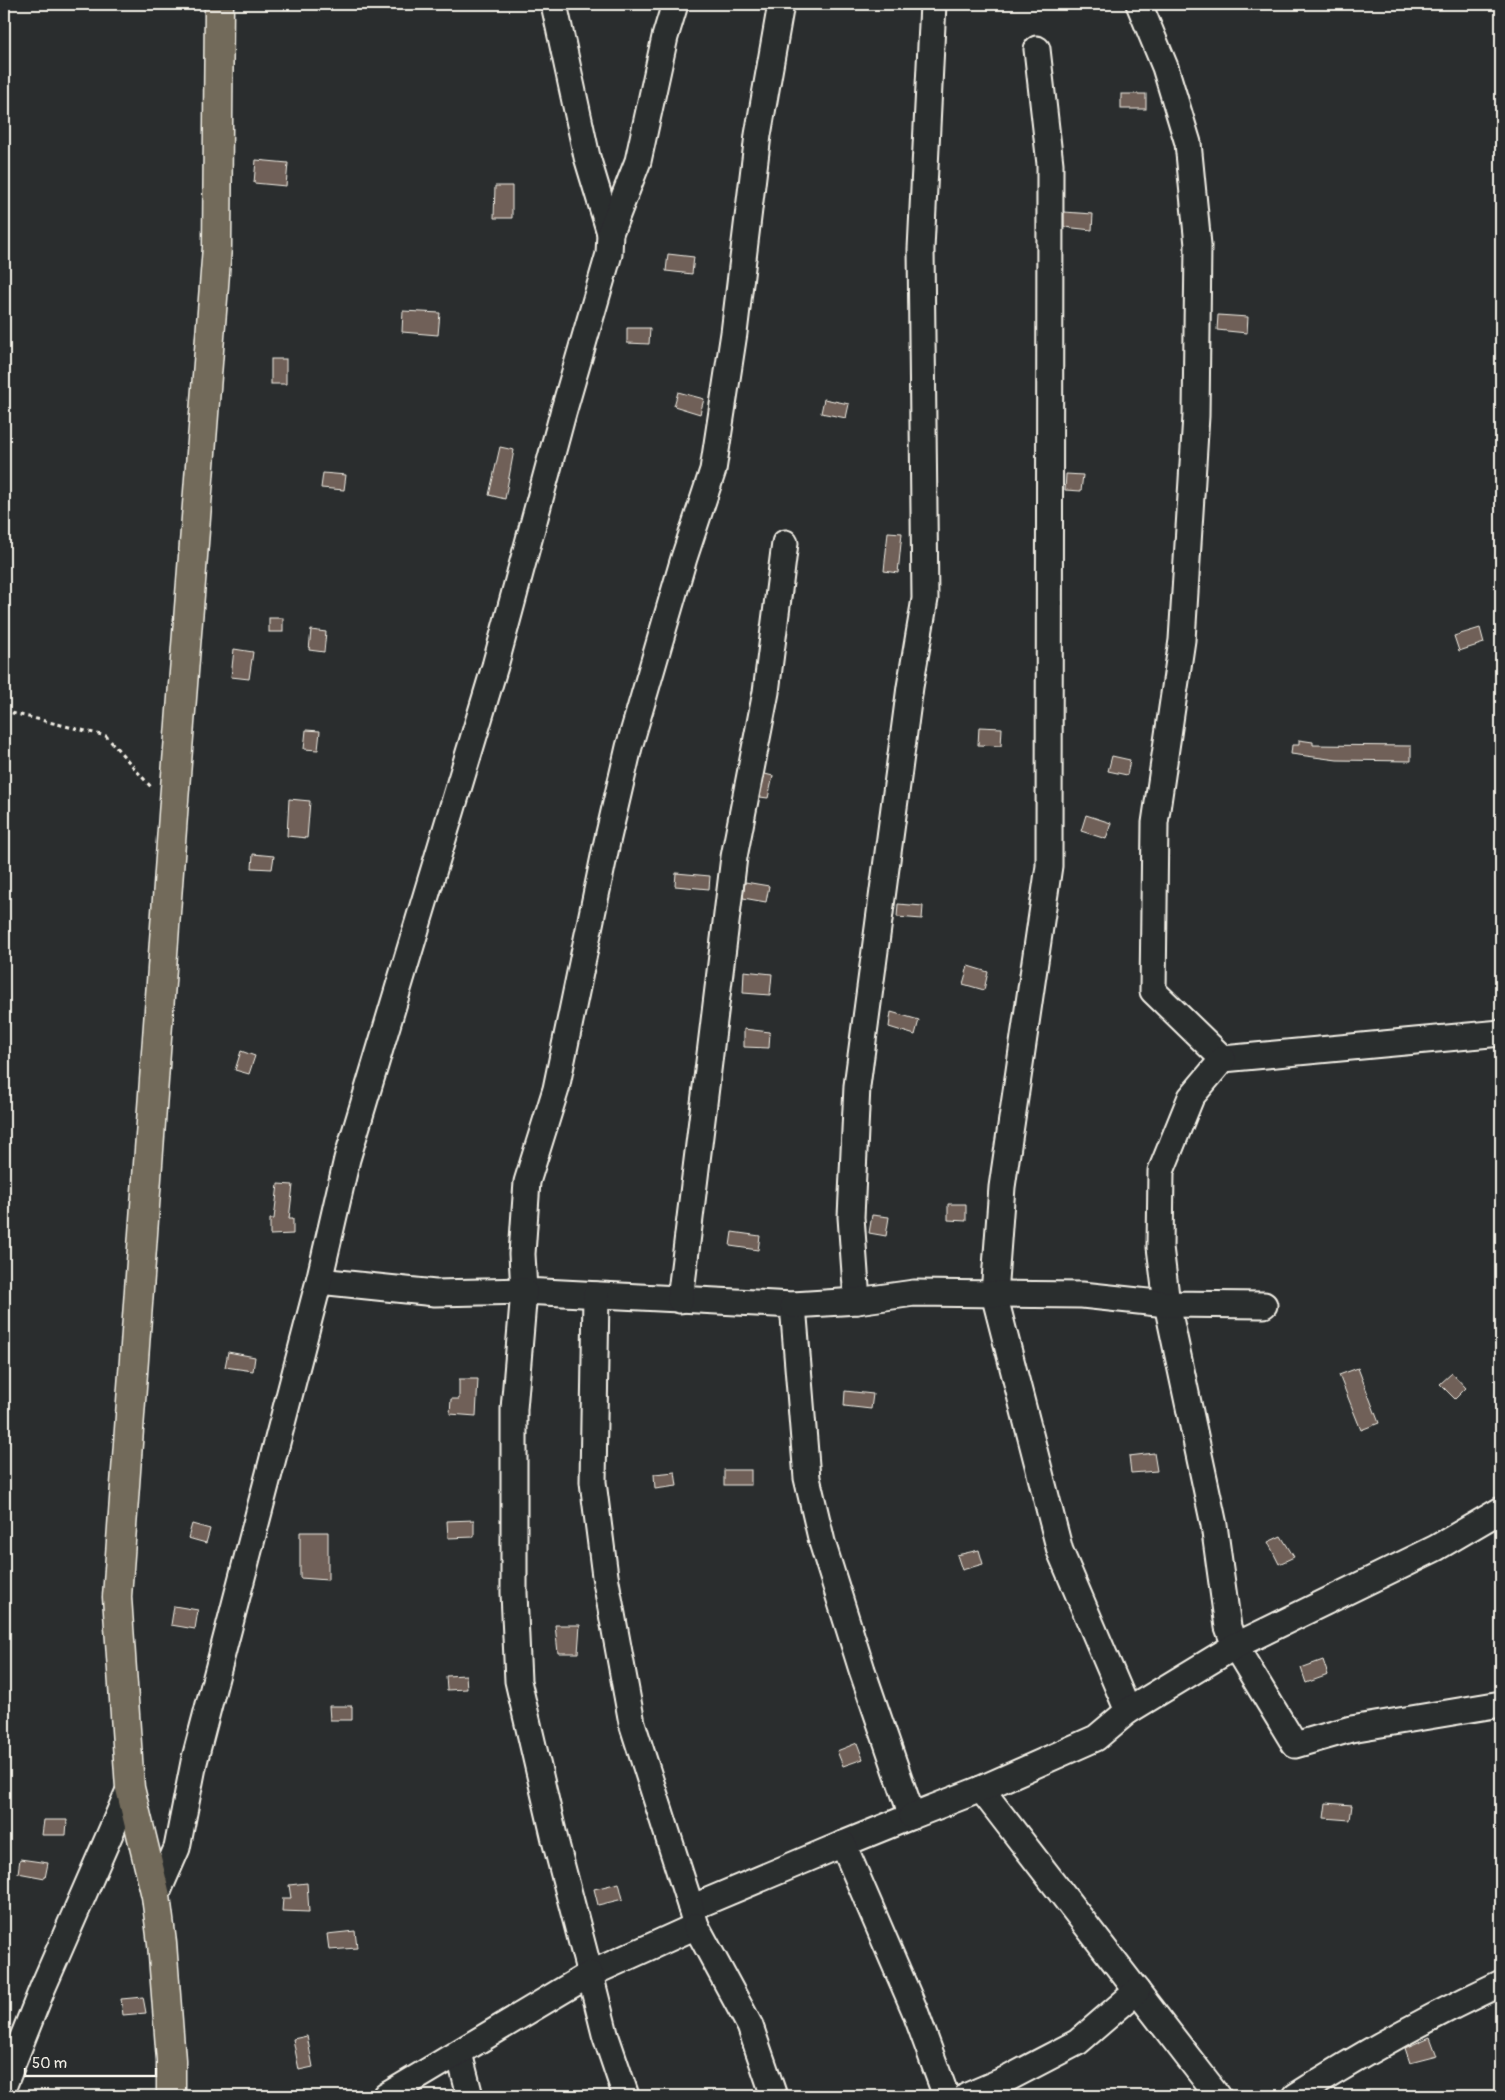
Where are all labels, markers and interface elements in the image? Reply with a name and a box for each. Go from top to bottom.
scale bar [25,2045,156,2077]
text: 50 m [32,2054,67,2073]

